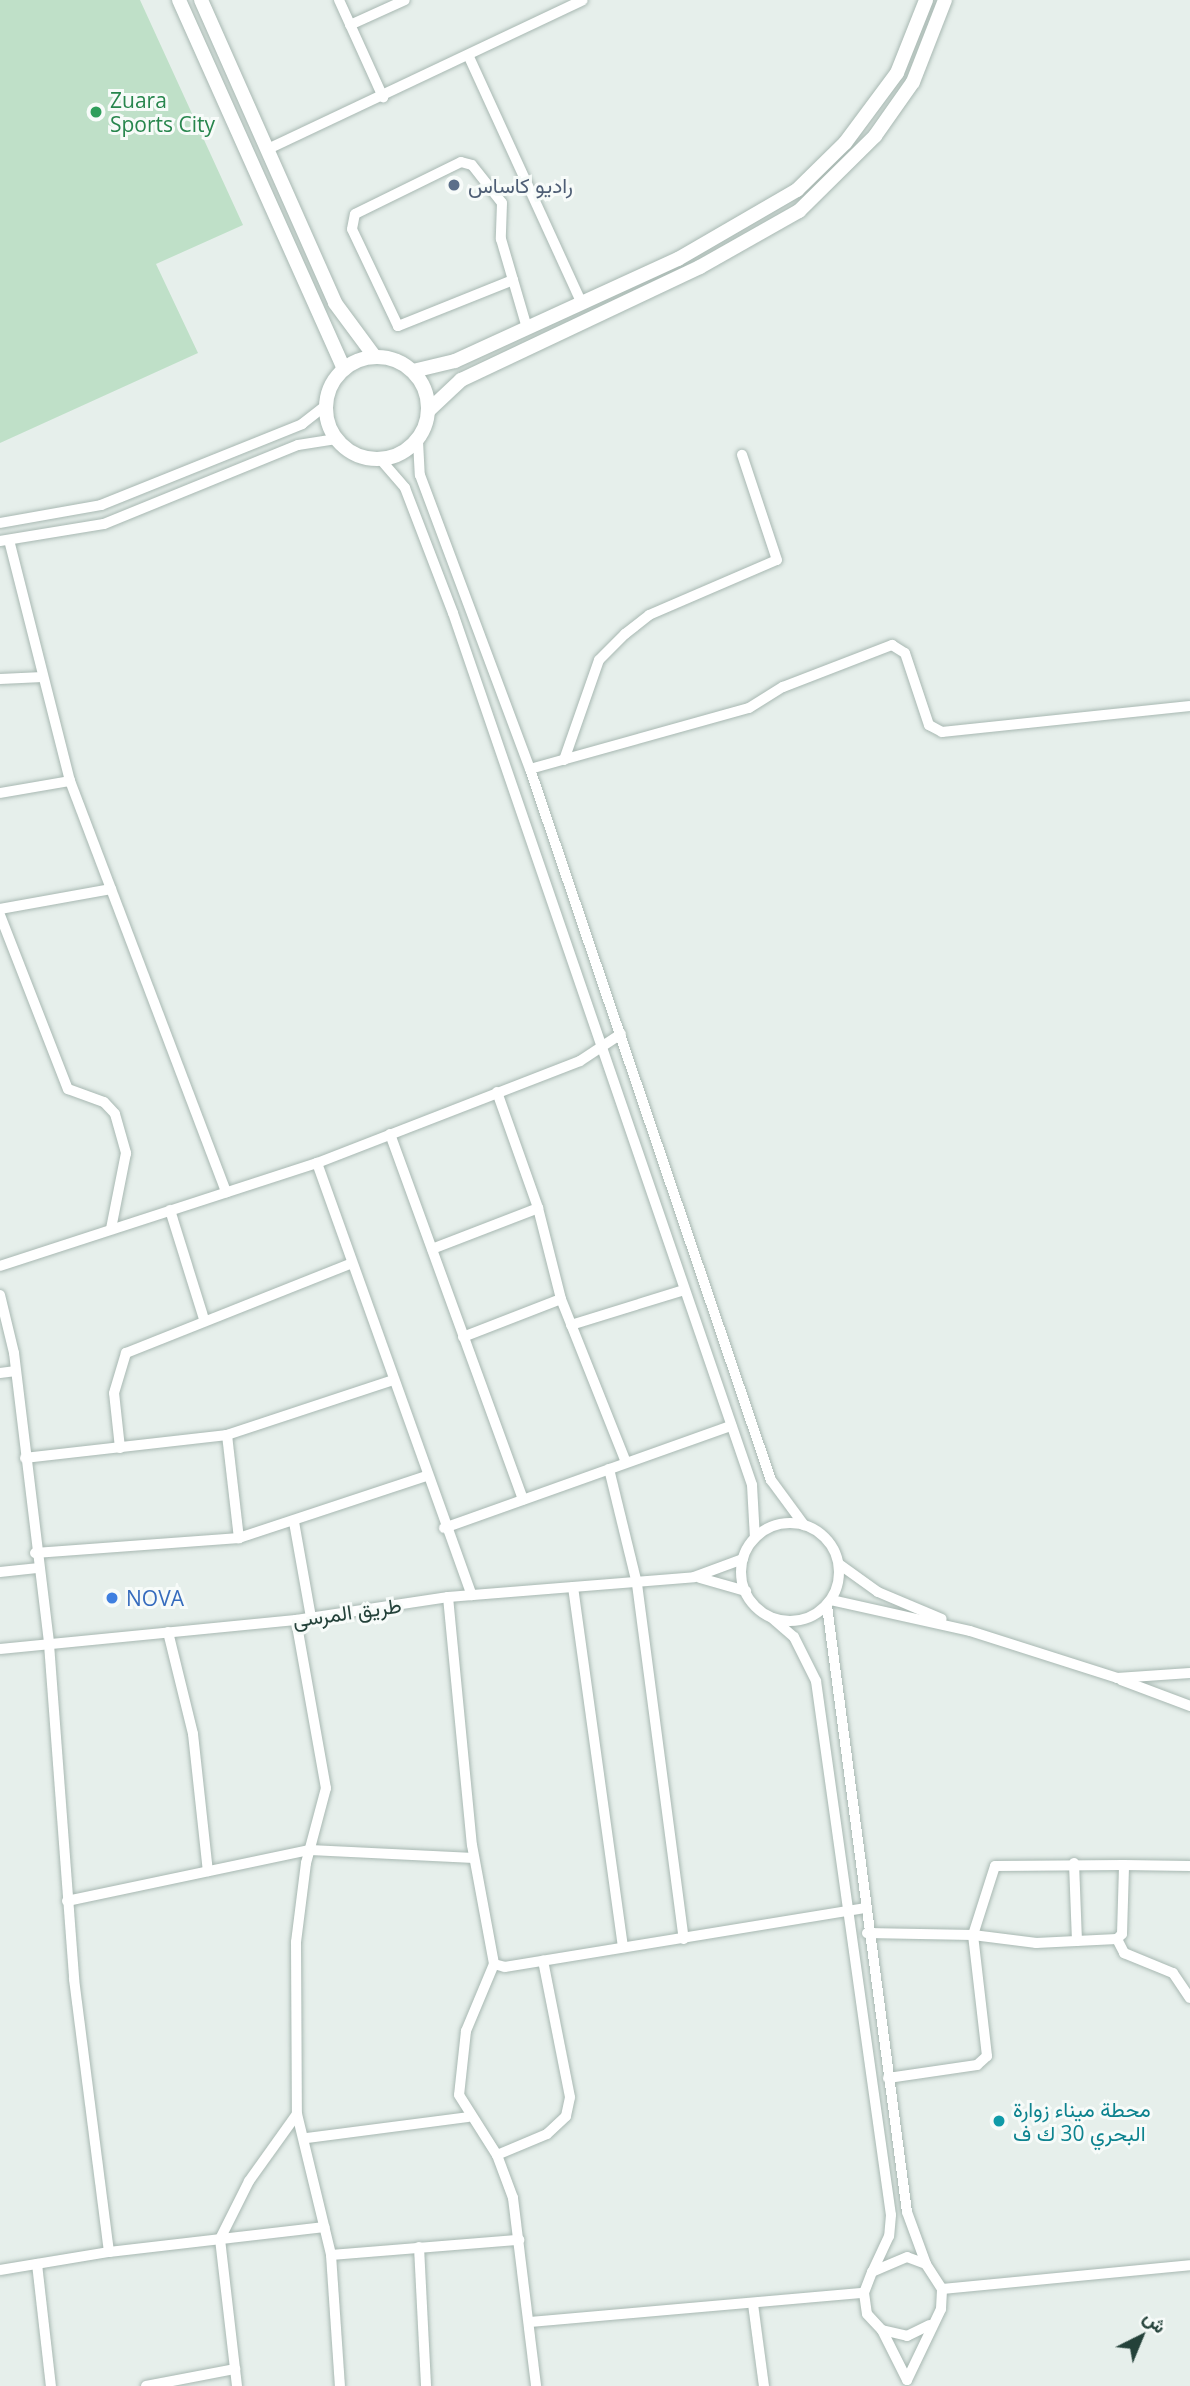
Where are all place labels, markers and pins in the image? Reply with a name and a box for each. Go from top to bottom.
place label: Zuara Sports City [110,87,215,137]
marker: Zuara Sports City [88,104,104,120]
place label: راديو كاساس [468,172,573,198]
marker: راديو كاساس [446,177,462,193]
place label: NOVA [126,1585,184,1611]
marker: NOVA [104,1590,120,1606]
place label: محطة ميناء زوارة البحري 30 ك ف [1013,2096,1151,2146]
marker: محطة ميناء زوارة البحري 30 ك ف [991,2113,1007,2129]

